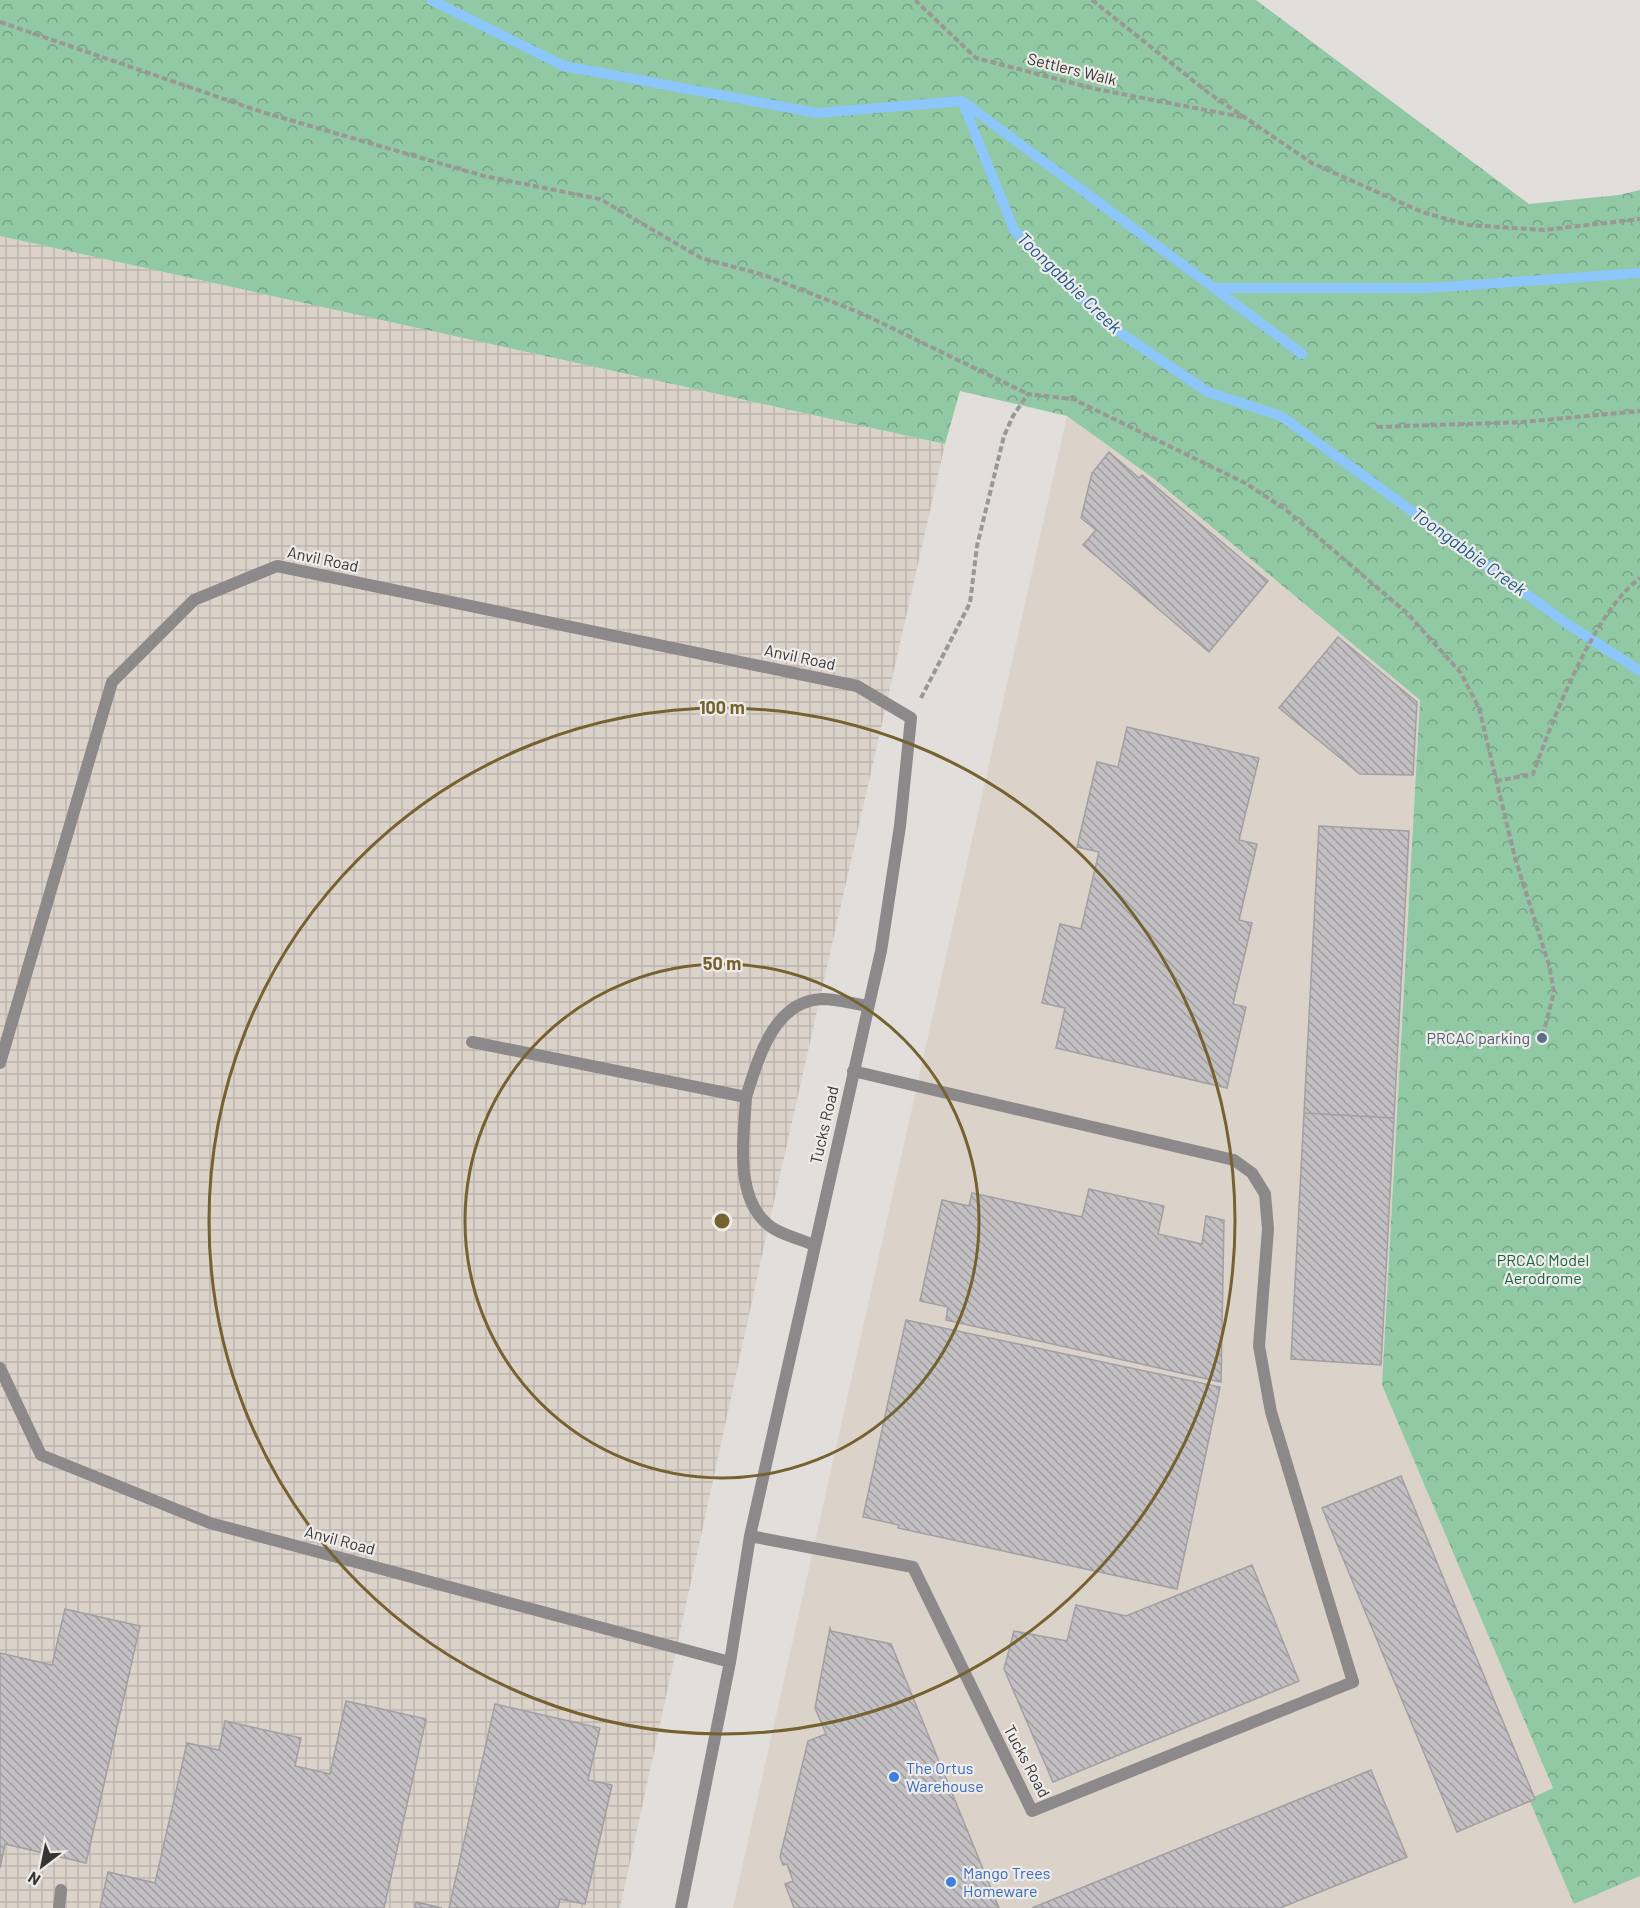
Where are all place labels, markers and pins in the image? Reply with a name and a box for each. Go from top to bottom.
place label: PRCAC parking [1426,1028,1530,1047]
marker: PRCAC parking [1535,1031,1549,1045]
centre of rings [712,1211,732,1231]
place label: The Ortus Warehouse [906,1758,984,1795]
marker: The Ortus Warehouse [887,1770,901,1784]
place label: Mango Trees Homeware [963,1863,1050,1900]
marker: Mango Trees Homeware [944,1875,958,1889]

